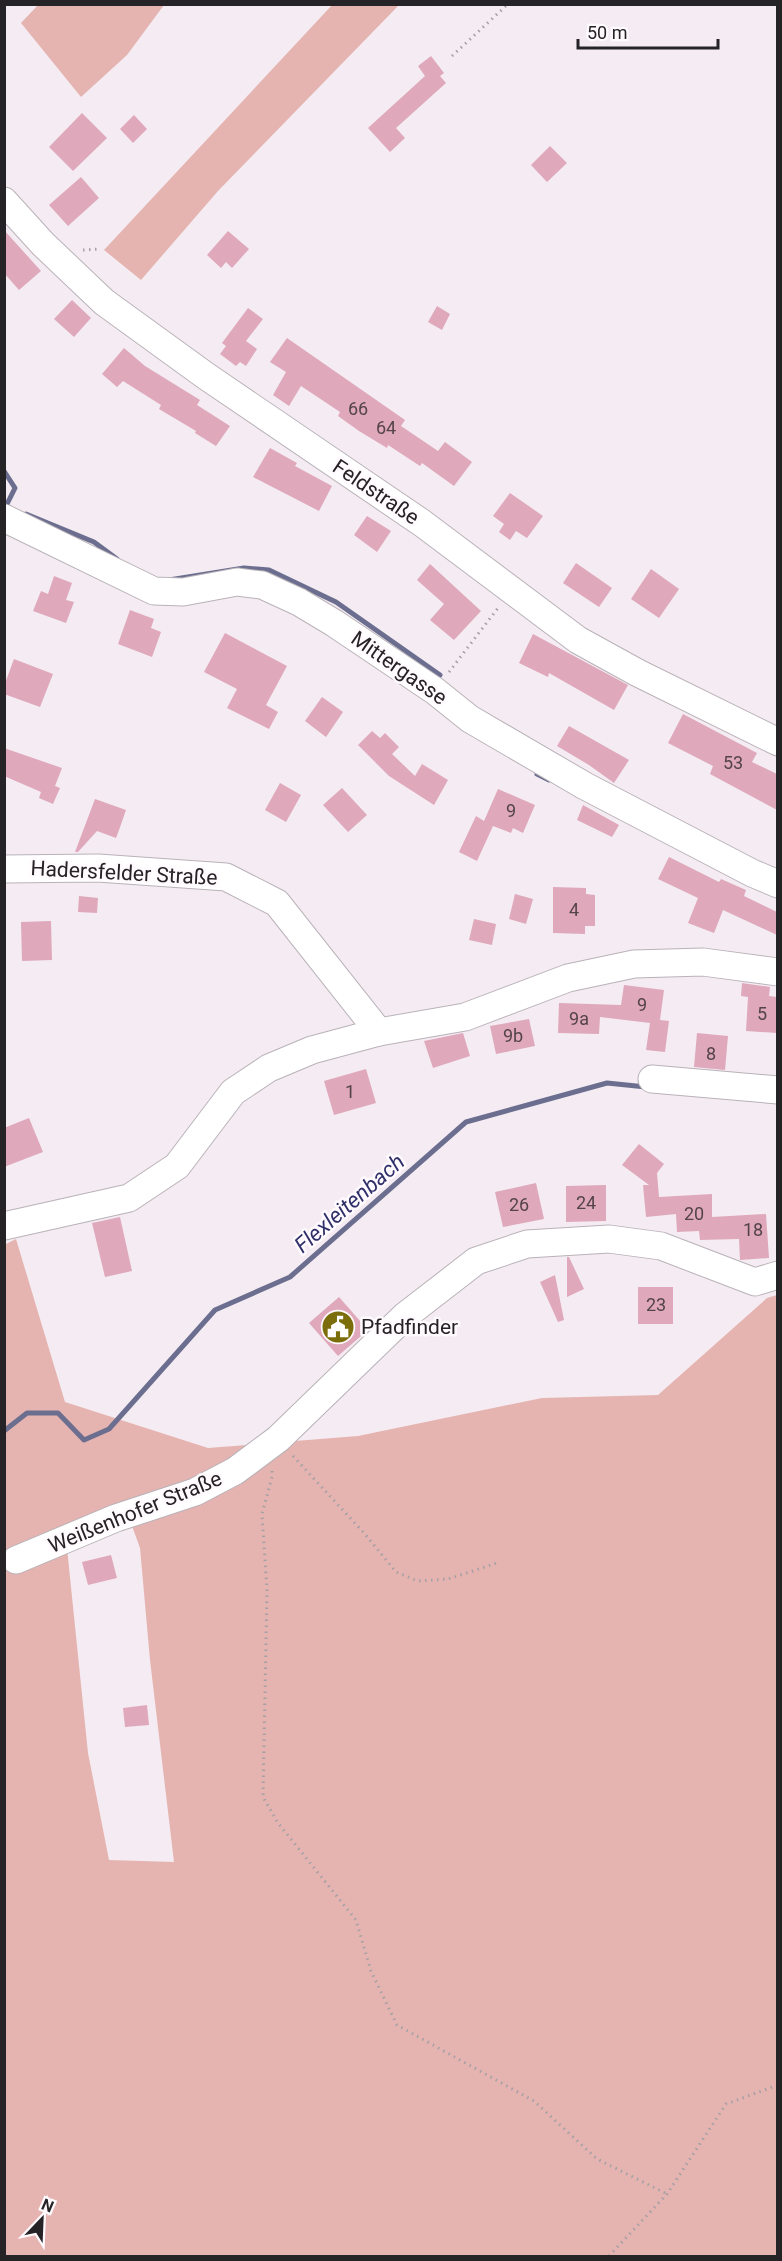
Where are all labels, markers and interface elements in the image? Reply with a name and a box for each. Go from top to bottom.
scale bar [578,12,718,50]
text: 50 m [587,22,627,43]
house number: 66 [348,398,368,419]
house number: 64 [376,417,396,438]
street label: Feldstraße [328,454,424,530]
street label: Mittergasse [347,626,451,710]
house number: 53 [723,752,743,773]
house number: 9 [506,800,516,821]
street label: Hadersfelder Straße [30,856,218,890]
house number: 4 [569,899,579,920]
house number: 9 [637,994,647,1015]
house number: 5 [757,1003,767,1024]
house number: 9a [569,1008,589,1029]
house number: 9b [503,1025,523,1046]
house number: 8 [706,1043,716,1064]
house number: 1 [345,1081,355,1102]
water label: Flexleitenbach [289,1149,409,1258]
house number: 24 [576,1192,596,1213]
house number: 26 [509,1194,529,1215]
house number: 20 [684,1203,704,1224]
house number: 18 [743,1219,763,1240]
house number: 23 [646,1294,666,1315]
public building icon: Pfadfinder [320,1309,356,1345]
place label: Pfadfinder [361,1315,458,1339]
street label: Weißenhofer Straße [45,1466,225,1558]
north arrow [12,2189,72,2249]
text: N [39,2195,57,2217]

